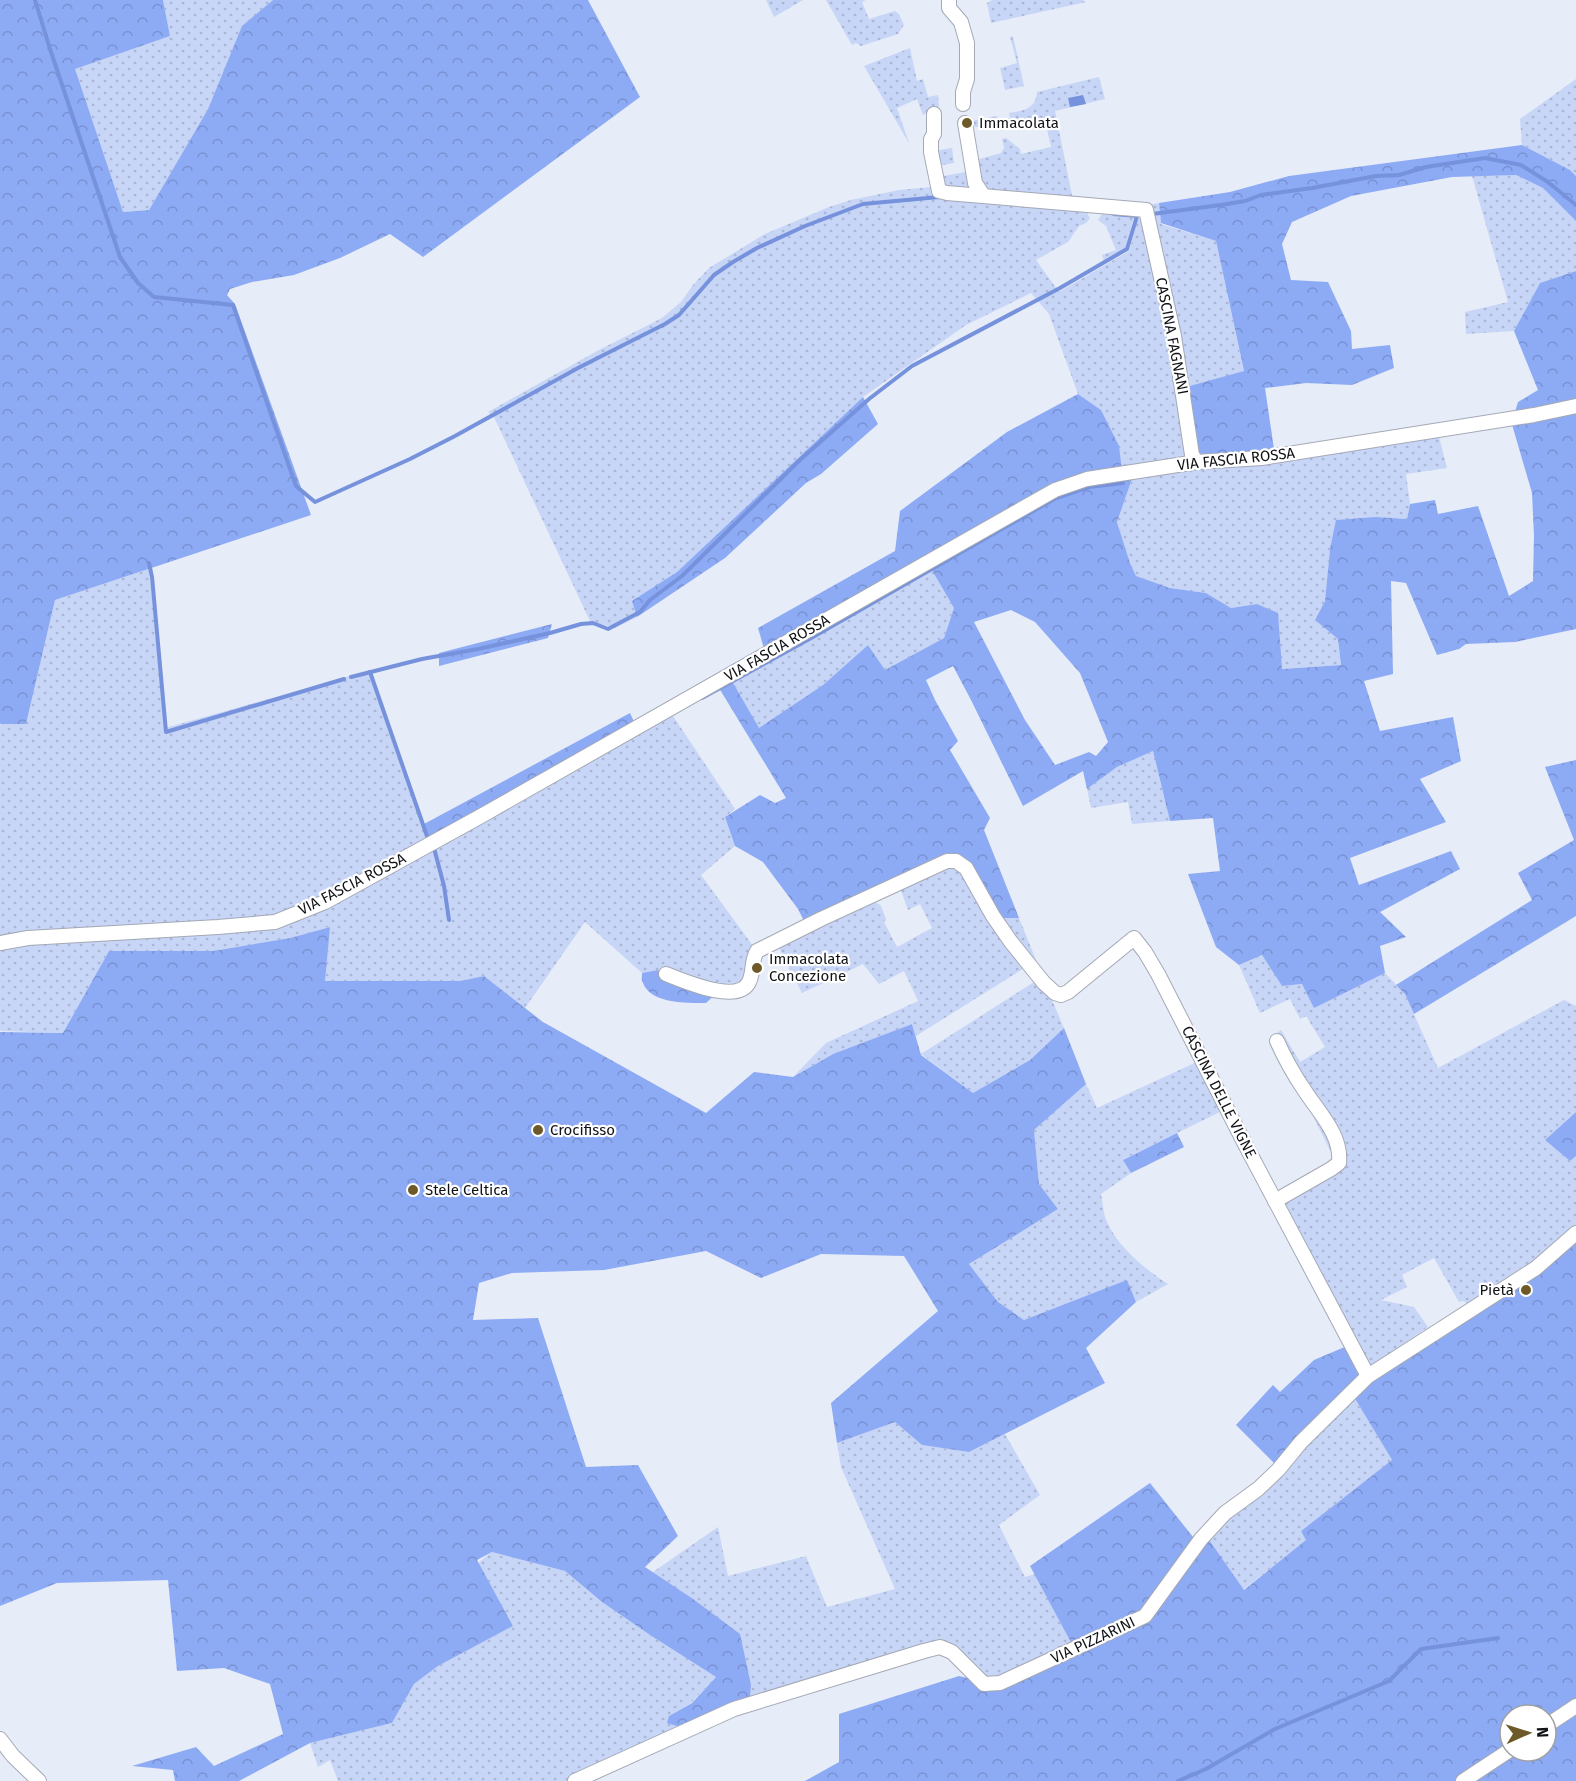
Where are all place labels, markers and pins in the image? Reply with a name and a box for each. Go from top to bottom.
place label: Immacolata [979,114,1059,132]
marker: Immacolata [960,116,974,130]
place label: Immacolata Concezione [769,950,849,985]
marker: Immacolata Concezione [750,961,764,975]
place label: Crocifisso [550,1121,615,1139]
marker: Crocifisso [531,1123,545,1137]
place label: Stele Celtica [425,1181,509,1199]
marker: Stele Celtica [406,1183,420,1197]
place label: Pietà [1479,1281,1514,1299]
marker: Pietà [1519,1283,1533,1297]

